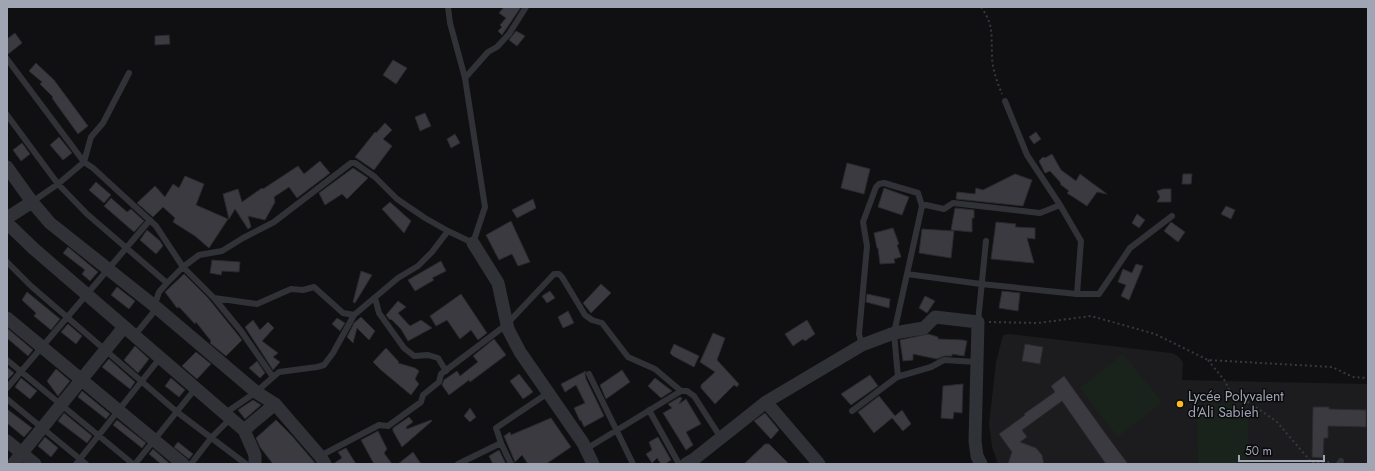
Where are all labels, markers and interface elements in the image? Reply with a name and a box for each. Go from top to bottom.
place label: Lycée Polyvalent d'Ali Sabieh [1188,386,1284,422]
marker: Lycée Polyvalent d'Ali Sabieh [1175,399,1185,409]
scale bar [1239,437,1324,463]
text: 50 m [1245,442,1272,460]

